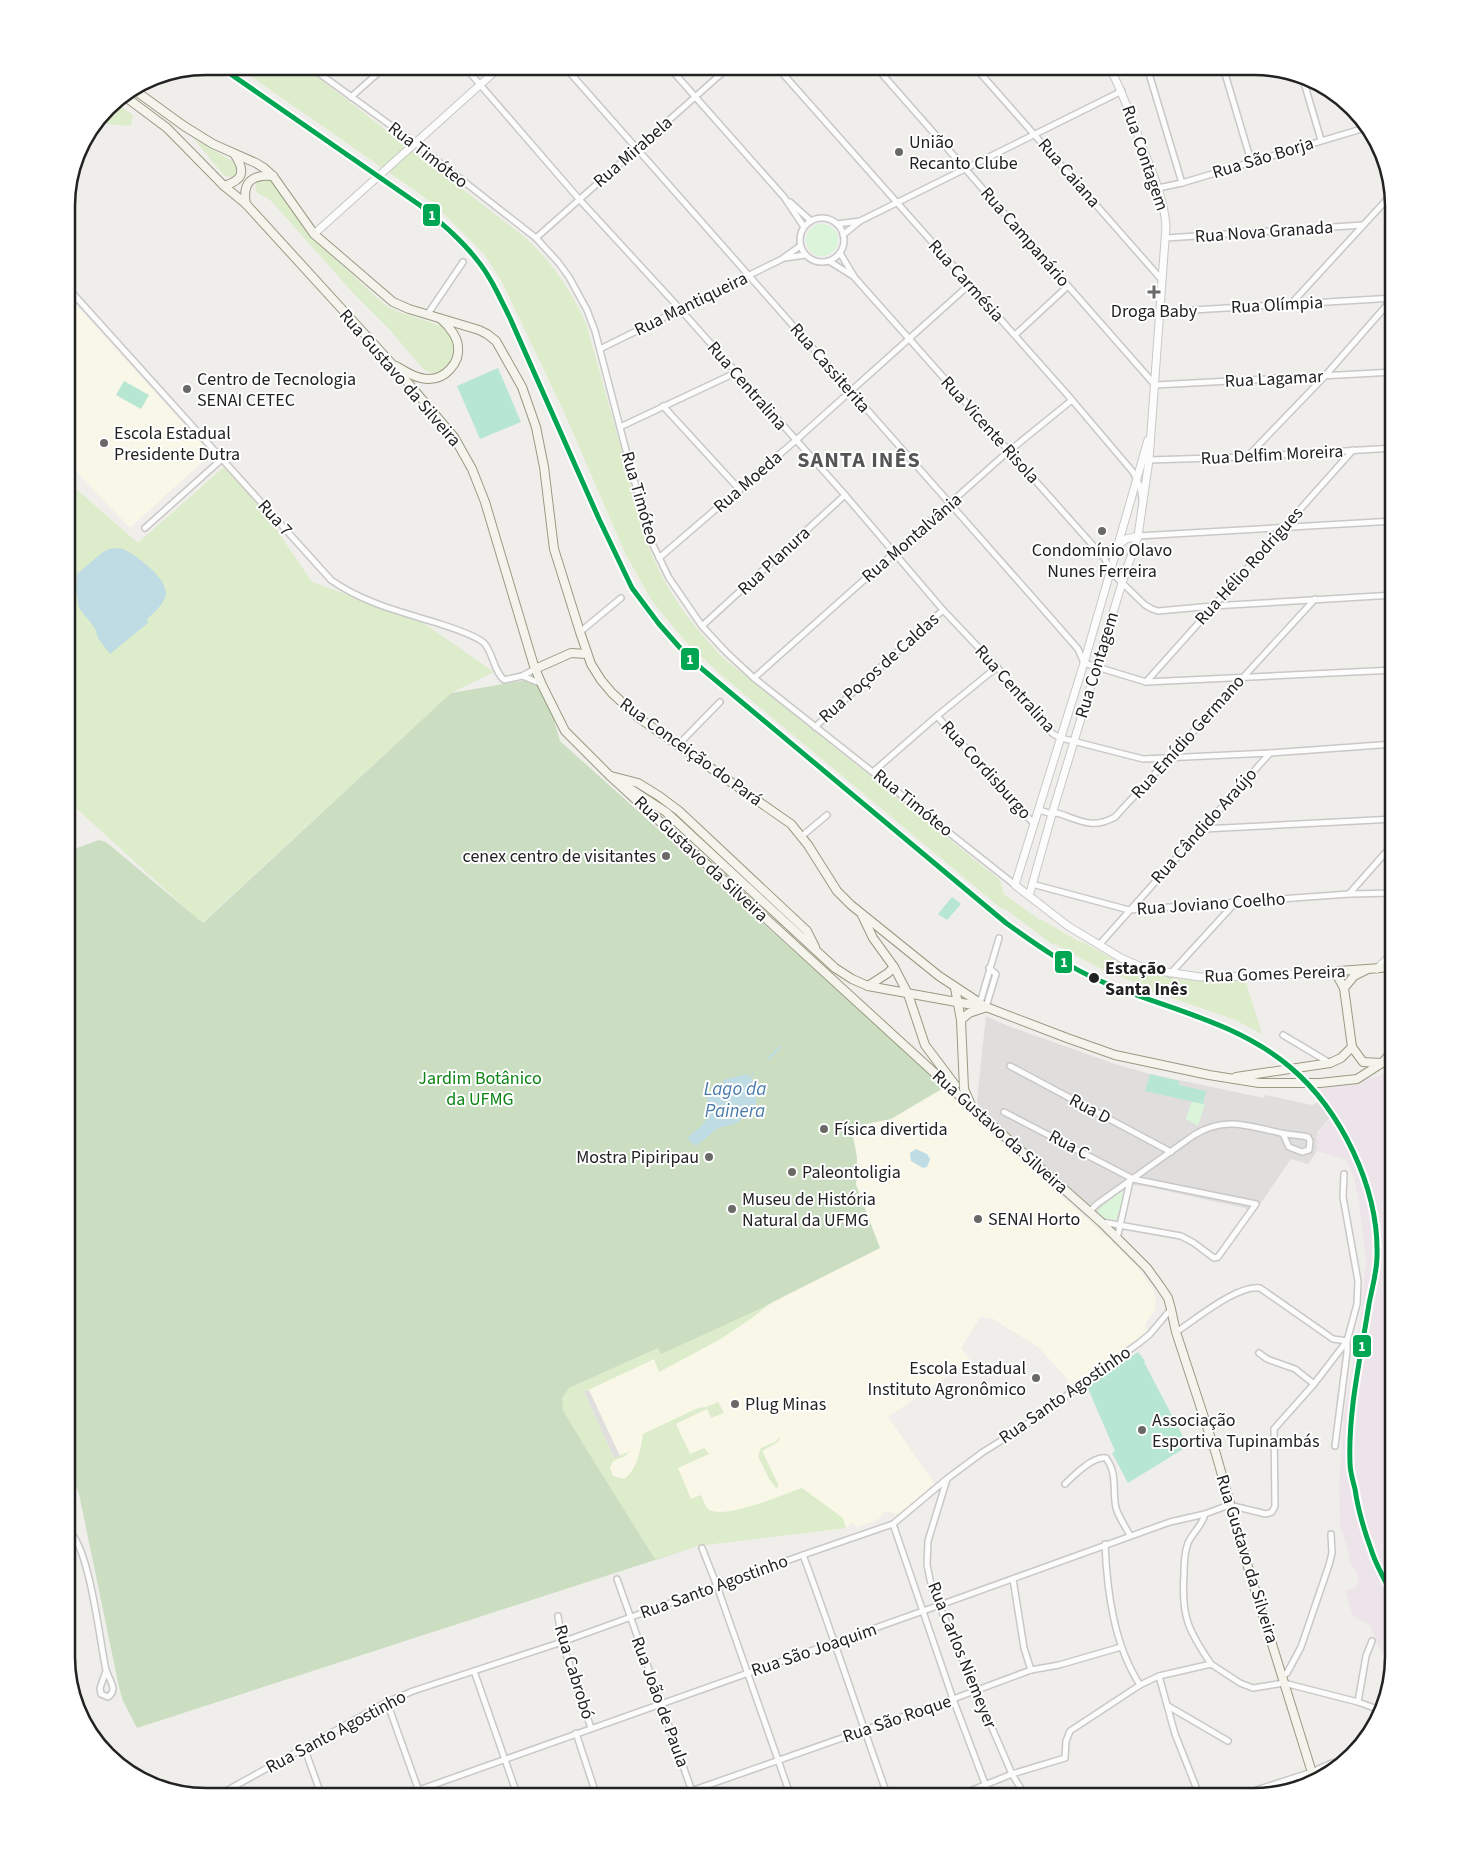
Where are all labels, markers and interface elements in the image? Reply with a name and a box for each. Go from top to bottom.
street label: Rua Contagem [1115,102,1175,214]
street label: Rua Mirabela [588,111,678,193]
street label: Rua Timóteo [383,116,473,194]
place label: União Recanto Clube [909,130,1018,176]
street label: Rua São Borja [1209,131,1317,185]
street label: Rua Caiana [1032,133,1106,213]
marker: União Recanto Clube [893,146,905,158]
street label: Rua Campanário [975,182,1075,292]
line badge: 1 [422,203,441,227]
text: 1 [428,206,436,226]
street label: Rua Nova Granada [1194,215,1334,249]
street label: Rua Carmésia [922,234,1010,328]
street label: Rua Mantiqueira [630,266,752,342]
marker: Droga Baby [1148,286,1160,298]
street label: Rua Olímpia [1230,290,1324,320]
place label: Droga Baby [1111,299,1198,324]
street label: Rua Gustavo da Silveira [333,304,467,452]
street label: Rua Cassiterita [784,318,876,418]
street label: Rua Centralina [701,336,793,436]
street label: Rua Lagamar [1224,364,1325,394]
place label: Centro de Tecnologia SENAI CETEC [197,367,356,413]
street label: Rua Vicente Risola [935,371,1045,489]
marker: Centro de Tecnologia SENAI CETEC [181,383,193,395]
place label: Escola Estadual Presidente Dutra [114,421,240,467]
marker: Escola Estadual Presidente Dutra [98,437,110,449]
street label: Rua Delfim Moreira [1200,439,1344,471]
district label: SANTA INÊS [797,444,921,476]
street label: Rua Moeda [708,445,788,519]
street label: Rua Timóteo [615,449,665,547]
street label: Rua Montalvânia [857,487,967,589]
street label: Rua 7 [252,494,298,542]
street label: Rua Hélio Rodrigues [1189,501,1309,631]
street label: Rua Planura [732,521,816,601]
marker: Condomínio Olavo Nunes Ferreira [1096,525,1108,537]
place label: Condomínio Olavo Nunes Ferreira [1032,538,1172,584]
street label: Rua Poços de Caldas [813,607,945,729]
street label: Rua Contagem [1069,609,1125,721]
street label: Rua Centralina [969,640,1061,738]
line badge: 1 [680,647,700,671]
text: 1 [686,650,694,670]
street label: Rua Emídio Germano [1125,669,1251,805]
street label: Rua Conceição do Pará [614,692,768,812]
street label: Rua Cordisburgo [935,715,1037,825]
street label: Rua Timóteo [868,763,958,843]
street label: Rua Cândido Araújo [1145,763,1263,889]
street label: Rua Gustavo da Silveira [628,790,774,928]
place label: cenex centro de visitantes [463,844,656,869]
marker: cenex centro de visitantes [660,850,672,862]
street label: Rua Joviano Coelho [1136,886,1286,922]
line badge: 1 [1054,950,1073,974]
text: 1 [1060,953,1068,973]
place label: Estação Santa Inês [1105,956,1187,1002]
street label: Rua Gomes Pereira [1204,959,1346,989]
marker: Estação Santa Inês [1087,971,1101,985]
street label: Rua Gustavo da Silveira [927,1064,1073,1200]
park label: Jardim Botânico da UFMG [418,1066,542,1112]
water label: Lago da Painera [704,1076,766,1125]
street label: Rua D [1065,1088,1115,1130]
place label: Física divertida [834,1117,948,1142]
marker: Física divertida [818,1123,830,1135]
street label: Rua C [1044,1124,1094,1166]
place label: Mostra Pipiripau [576,1145,699,1170]
marker: Mostra Pipiripau [703,1151,715,1163]
place label: Paleontoligia [802,1160,901,1185]
marker: Paleontoligia [786,1166,798,1178]
place label: Museu de História Natural da UFMG [742,1187,876,1233]
marker: Museu de História Natural da UFMG [726,1203,738,1215]
place label: SENAI Horto [988,1207,1080,1232]
marker: SENAI Horto [972,1213,984,1225]
line badge: 1 [1352,1334,1372,1358]
text: 1 [1358,1337,1366,1357]
street label: Rua Santo Agostinho [994,1340,1136,1450]
place label: Escola Estadual Instituto Agronômico [867,1356,1026,1402]
marker: Escola Estadual Instituto Agronômico [1030,1372,1042,1384]
place label: Plug Minas [745,1392,826,1417]
marker: Plug Minas [729,1398,741,1410]
place label: Associação Esportiva Tupinambás [1152,1408,1319,1454]
marker: Associação Esportiva Tupinambás [1136,1424,1148,1436]
street label: Rua Gustavo da Silveira [1209,1472,1285,1646]
street label: Rua Santo Agostinho [637,1549,791,1625]
street label: Rua Carlos Niemeyer [921,1578,1003,1733]
street label: Rua São Joaquim [748,1617,880,1683]
street label: Rua Cabrobó [548,1622,600,1722]
street label: Rua João de Paula [625,1633,695,1771]
street label: Rua Santo Agostinho [261,1684,411,1780]
street label: Rua São Roque [839,1689,955,1749]

